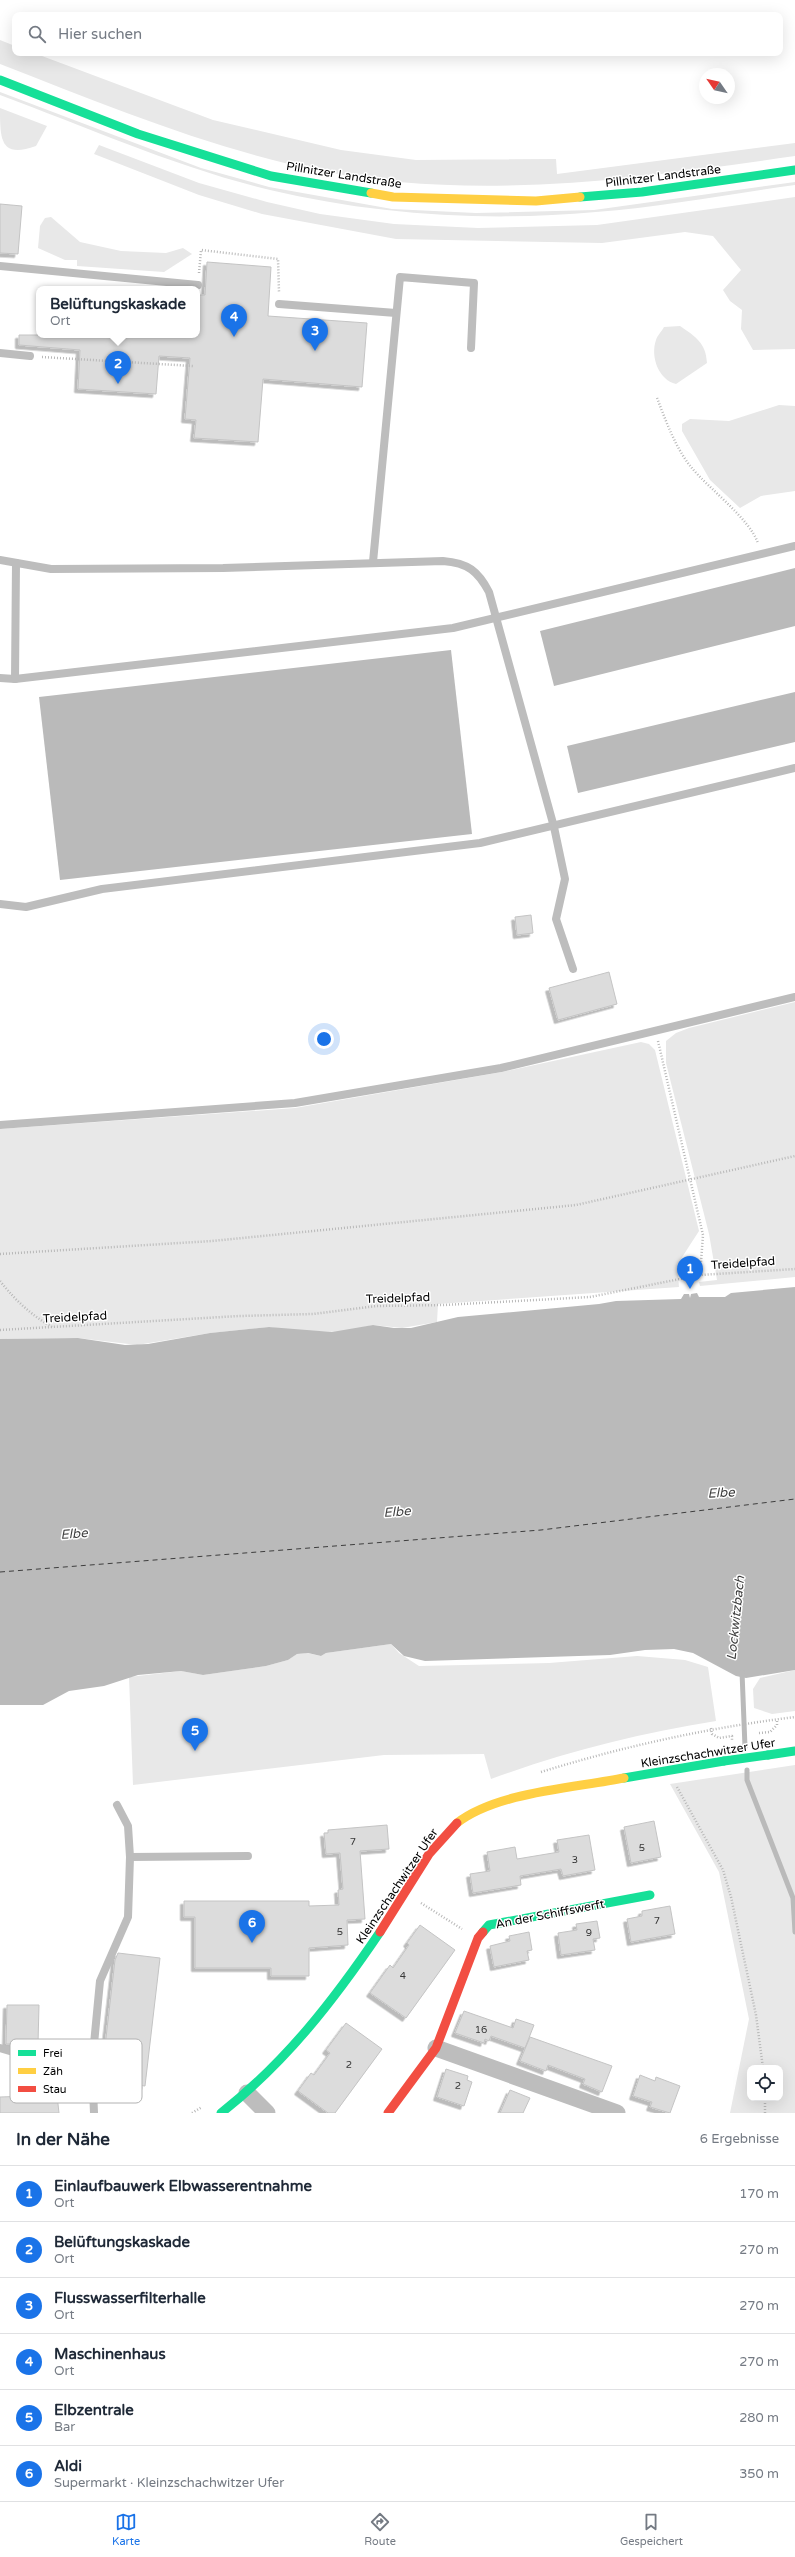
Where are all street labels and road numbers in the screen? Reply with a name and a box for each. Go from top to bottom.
street label: Pillnitzer Landstraße [285,159,403,191]
street label: Pillnitzer Landstraße [604,162,722,190]
street label: Treidelpfad [710,1254,776,1272]
street label: Treidelpfad [366,1290,430,1306]
street label: Treidelpfad [42,1308,108,1326]
street label: Kleinzschachwitzer Ufer [640,1735,777,1771]
street label: Kleinzschachwitzer Ufer [353,1825,441,1946]
street label: An der Schiffswerft [495,1897,606,1931]

